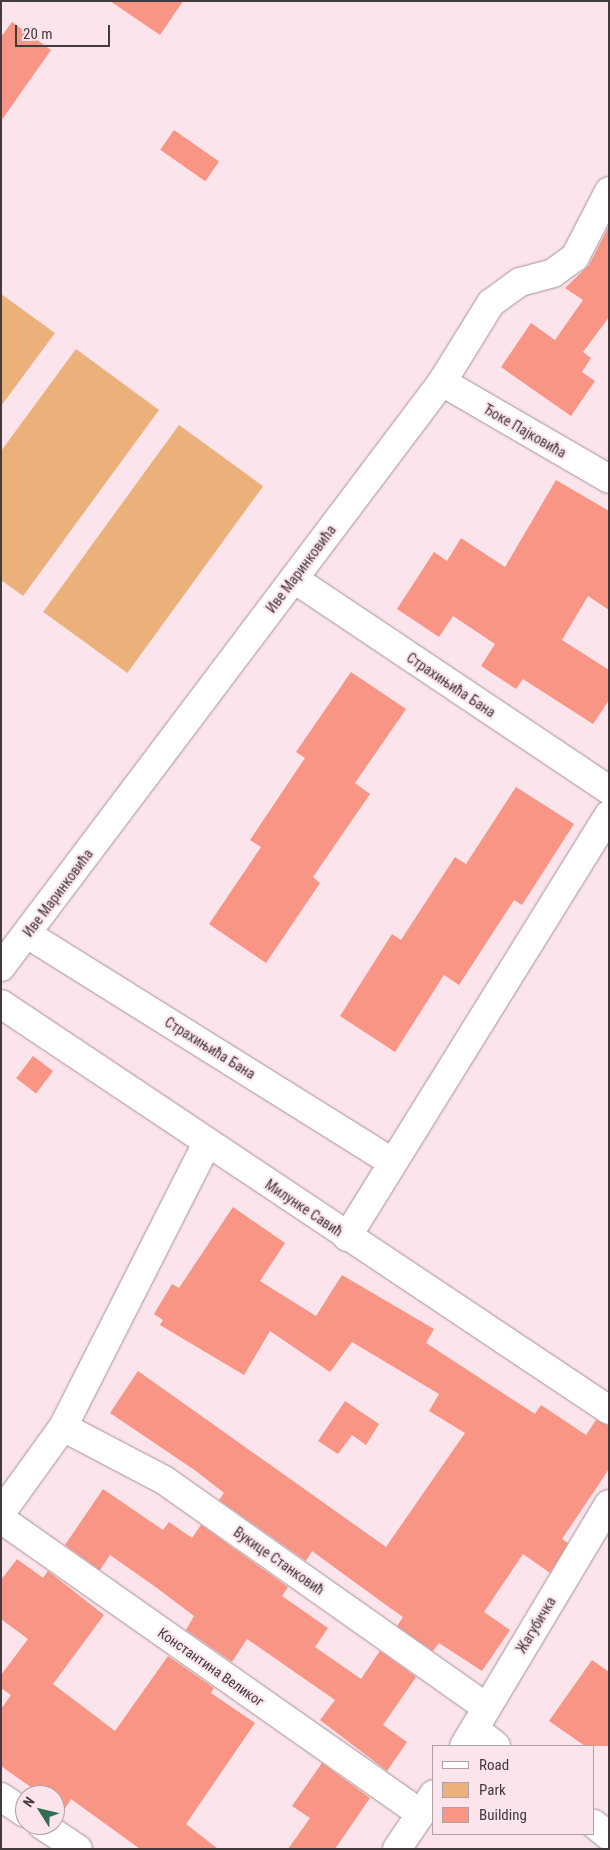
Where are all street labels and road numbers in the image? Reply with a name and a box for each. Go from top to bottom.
street label: Ђоке Пајковића [481,401,569,461]
street label: Иве Маринковића [263,522,339,616]
street label: Страхињића Бана [403,649,499,721]
street label: Иве Маринковића [20,846,96,940]
street label: Страхињића Бана [162,1013,258,1083]
street label: Милунке Савић [262,1176,346,1240]
street label: Вукице Станковић [230,1523,328,1599]
street label: Жагубичка [513,1594,559,1656]
street label: Константина Великог [155,1624,267,1710]

